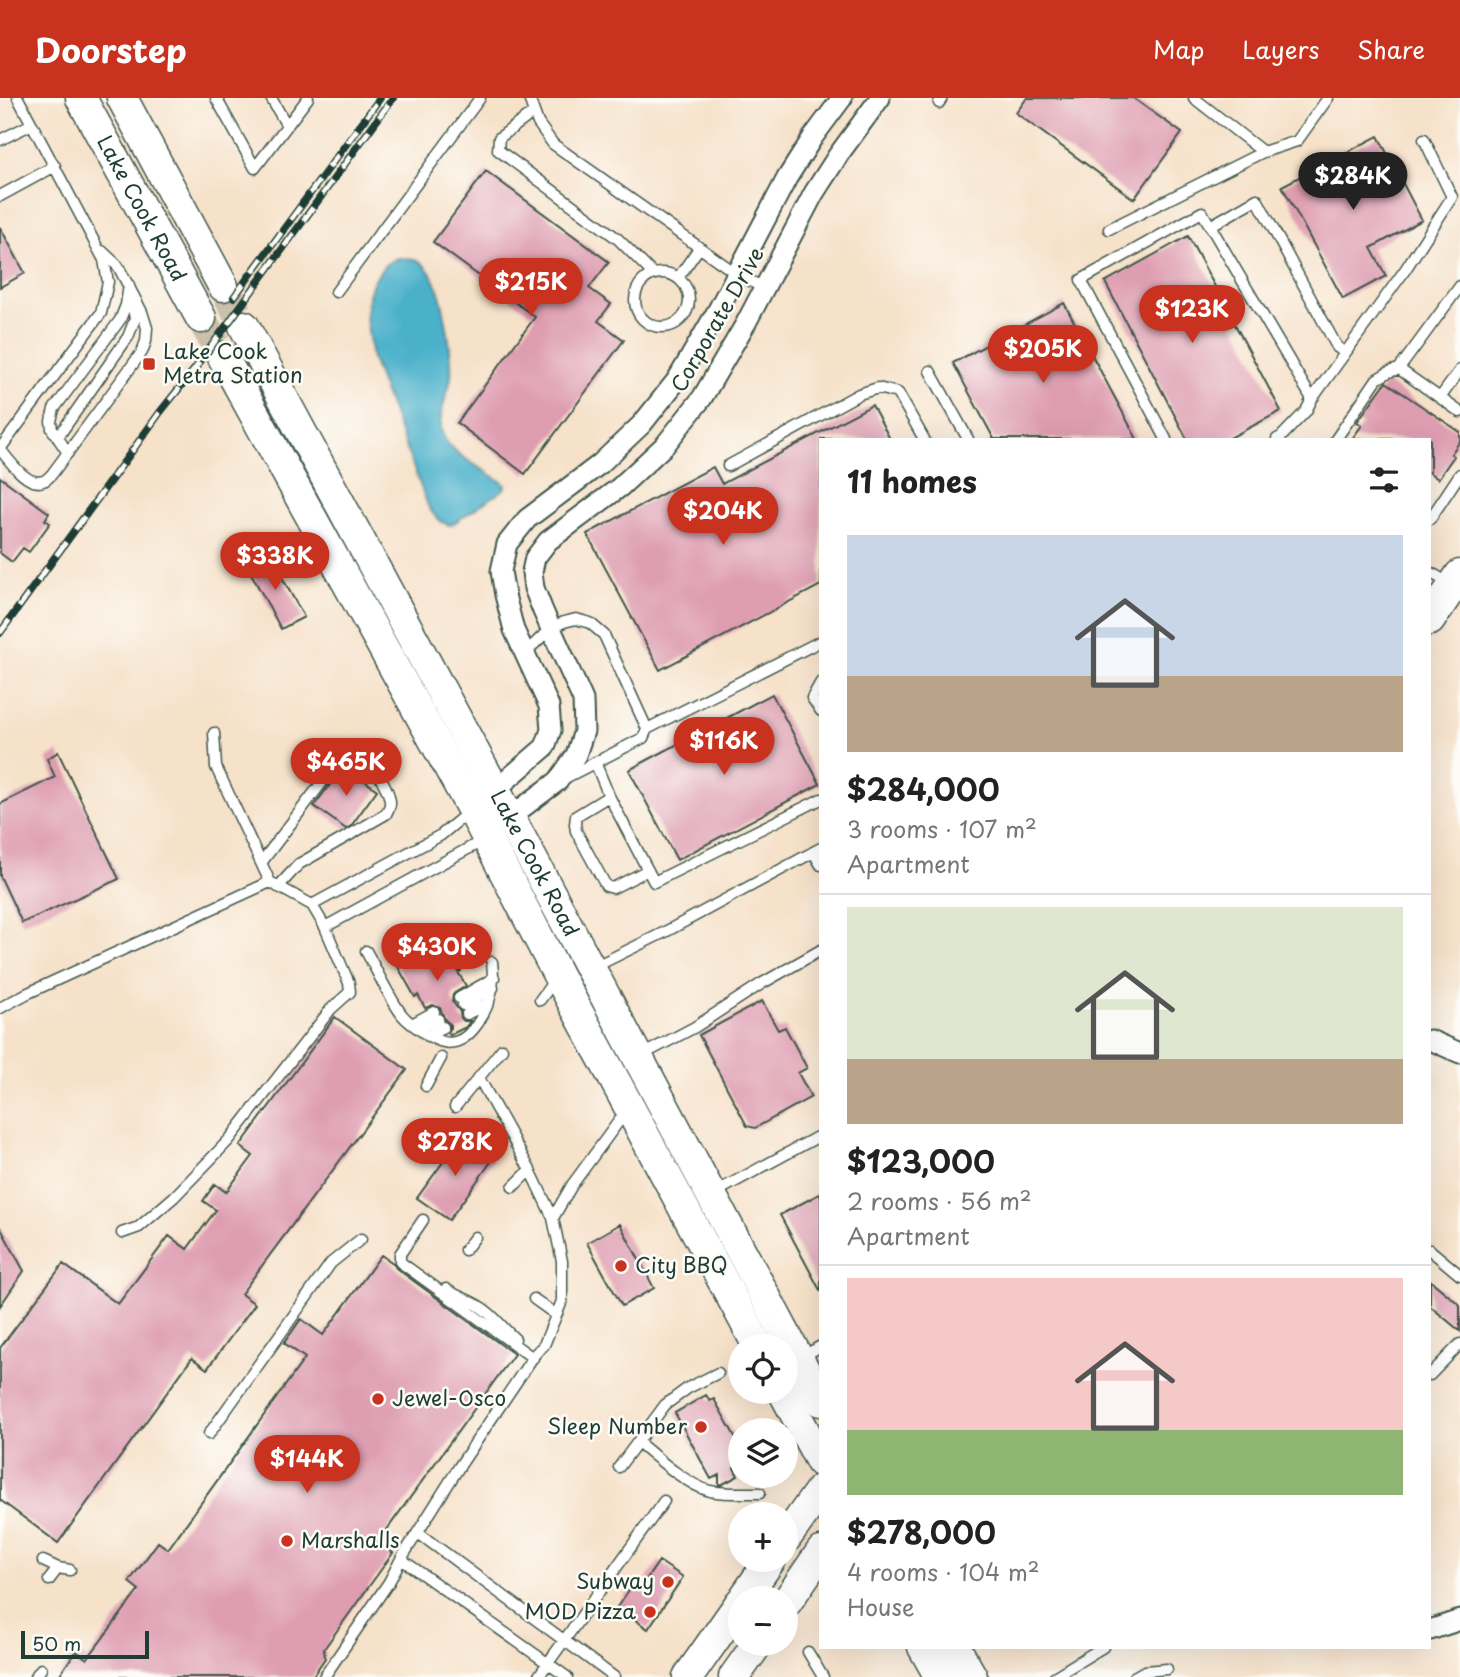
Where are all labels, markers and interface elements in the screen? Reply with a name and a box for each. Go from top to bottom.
text: Doorstep [35,24,187,74]
text: Map [1153,31,1204,67]
text: Layers [1242,31,1319,67]
text: Share [1357,31,1425,67]
street label: Lake Cook Road [90,129,196,287]
pin: $284K [1304,152,1402,212]
text: $284K [1314,157,1392,192]
street label: Corporate Drive [662,240,771,398]
pin: $215K [482,258,580,318]
text: $215K [495,263,567,298]
pin: $123K [1143,286,1241,345]
text: $123K [1155,290,1229,325]
pin: $205K [994,326,1092,385]
text: $205K [1004,330,1082,365]
place label: Lake Cook Metra Station [163,334,303,390]
marker: Lake Cook Metra Station [141,356,157,372]
text: 11 homes [847,458,977,503]
icon: filters [1365,461,1403,499]
pin: $204K [674,488,772,547]
text: $204K [683,492,763,527]
pin: $338K [226,532,324,592]
text: $338K [236,537,314,572]
icon: home [1062,580,1188,706]
pin: $116K [675,718,773,777]
text: $116K [690,722,758,757]
pin: $465K [297,738,395,798]
text: $465K [307,743,385,778]
text: $284,000 [847,766,1000,811]
street label: Lake Cook Road [484,783,589,942]
text: 3 rooms · 107 m² [847,811,1037,846]
text: Apartment [847,846,970,881]
pin: $430K [388,924,486,983]
text: $430K [397,928,477,963]
icon: home [1062,952,1188,1078]
pin: $278K [406,1118,504,1178]
text: $278K [417,1123,493,1158]
text: $123,000 [847,1138,995,1183]
text: 2 rooms · 56 m² [847,1183,1032,1218]
text: Apartment [847,1218,970,1253]
place label: City BBQ [635,1248,728,1280]
marker: City BBQ [613,1258,629,1274]
icon: home [1062,1323,1188,1449]
map controls [728,1334,798,1656]
button: locate [728,1334,798,1404]
place label: Jewel-Osco [392,1381,506,1413]
marker: Jewel-Osco [370,1391,386,1407]
place label: Sleep Number [547,1409,687,1441]
button: layers [728,1418,798,1488]
marker: Sleep Number [693,1419,709,1435]
pin: $144K [258,1436,356,1495]
text: $144K [270,1440,344,1475]
button: + [728,1502,798,1572]
text: $278,000 [847,1509,996,1554]
place label: Marshalls [301,1523,400,1555]
marker: Marshalls [279,1533,295,1549]
text: 4 rooms · 104 m² [847,1554,1040,1589]
place label: Subway [576,1564,654,1596]
marker: Subway [660,1574,676,1590]
button: − [728,1586,798,1656]
text: House [847,1589,914,1624]
place label: MOD Pizza [525,1594,636,1626]
marker: MOD Pizza [642,1604,658,1620]
scale bar [21,1628,149,1660]
text: 50 m [32,1629,81,1657]

